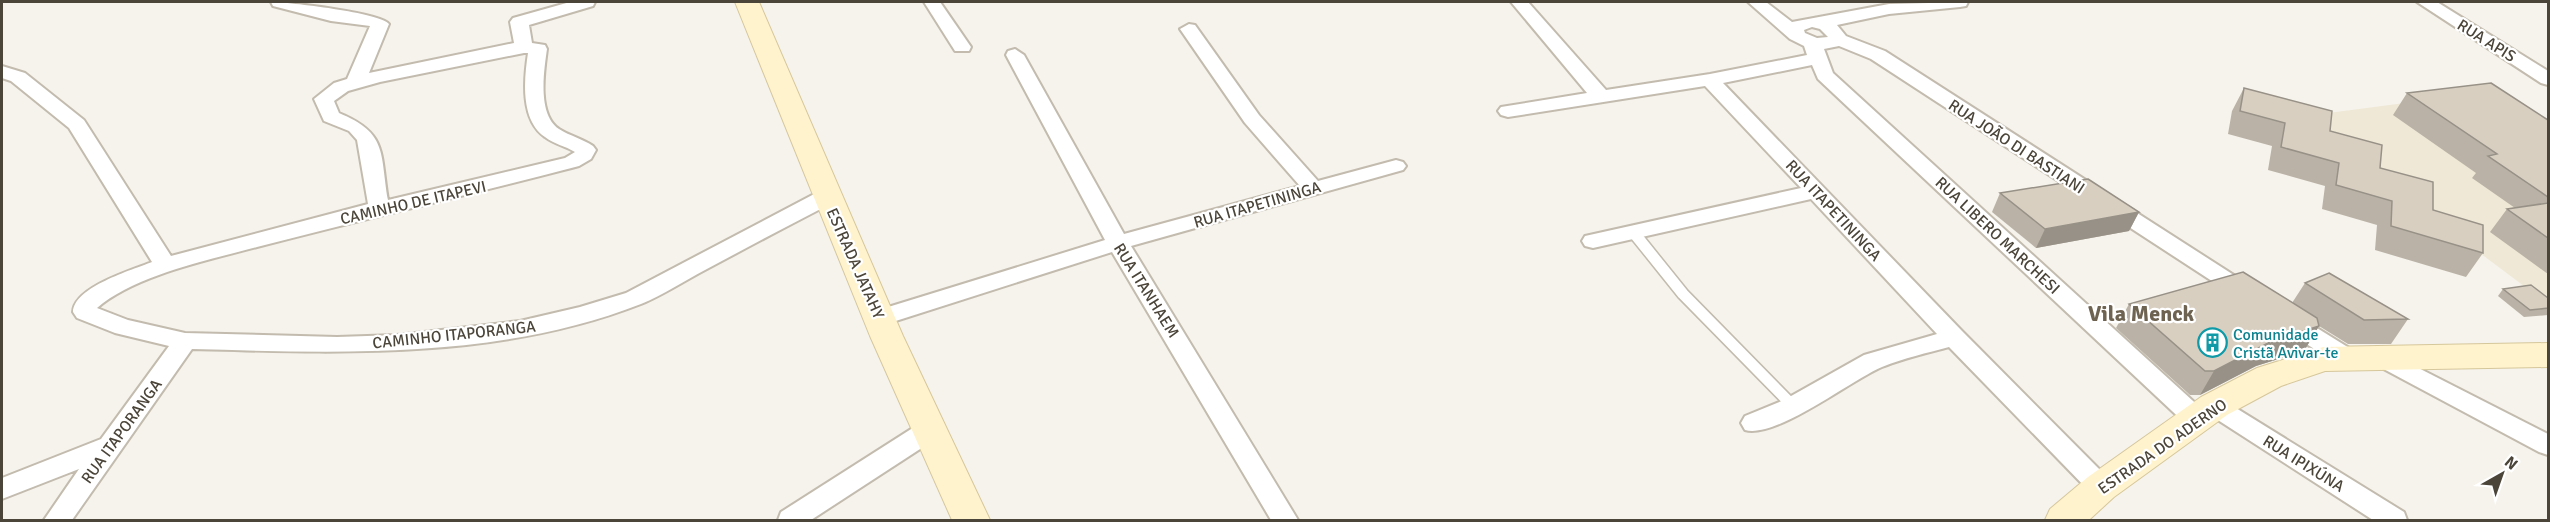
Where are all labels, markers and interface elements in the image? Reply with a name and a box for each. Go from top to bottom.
street label: RUA APIS [2453,15,2520,67]
street label: RUA JOÃO DI BASTIANI [1945,95,2088,198]
street label: RUA ITAPETININGA [1781,156,1886,266]
street label: RUA LIBERO MARCHESI [1931,173,2064,299]
street label: CAMINHO DE ITAPEVI [338,176,488,229]
street label: RUA ITAPETININGA [1191,177,1324,233]
street label: ESTRADA JATAHY [822,205,889,322]
street label: RUA ITANHAEM [1109,239,1183,342]
district label: Vila Menck [2088,300,2195,327]
street label: CAMINHO ITAPORANGA [371,316,537,354]
place label: Comunidade Cristã Avivar-te [2233,325,2339,363]
building icon: Comunidade Cristã Avivar-te [2196,327,2228,359]
street label: RUA ITAPORANGA [77,375,167,488]
street label: ESTRADA DO ADERNO [2094,395,2231,499]
street label: RUA IPIXÚNA [2259,431,2348,497]
north arrow [2472,444,2532,504]
text: N [2500,452,2522,475]

